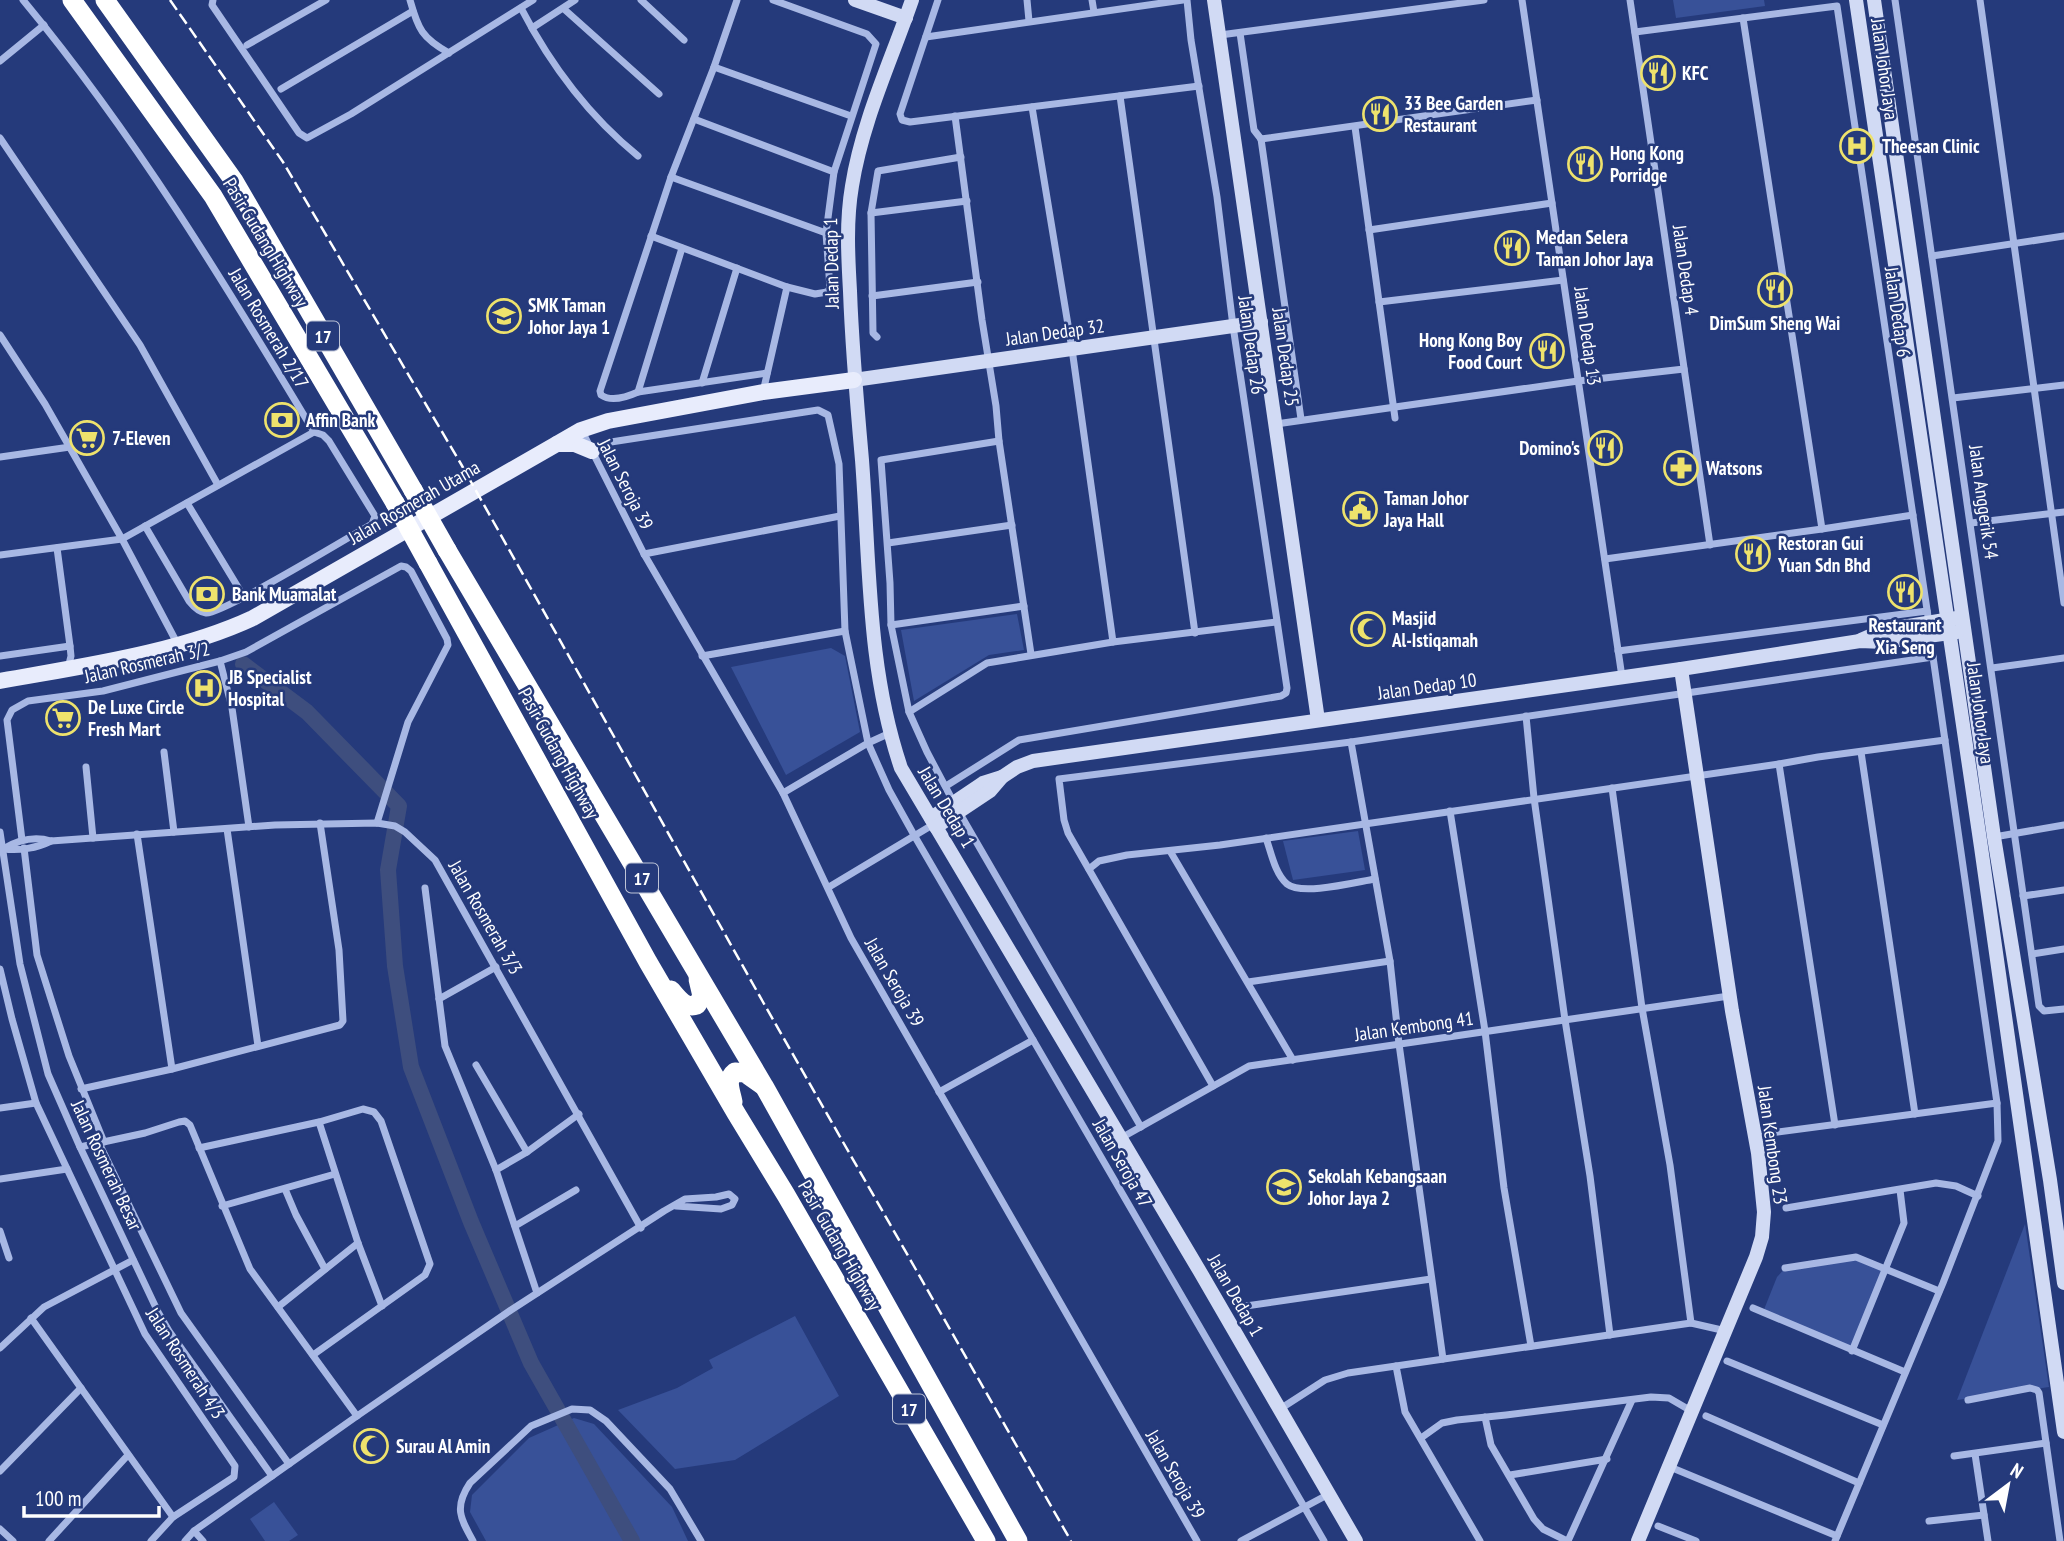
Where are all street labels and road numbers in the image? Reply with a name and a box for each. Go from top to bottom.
street label: Jalan Johor Jaya [1866,16,1904,121]
street label: Pasir Gudang Highway [218,173,314,312]
street label: Jalan Dedap 1 [818,217,844,310]
street label: Jalan Dedap 4 [1668,222,1704,317]
street label: Jalan Rosmerah 2/17 [223,263,314,393]
street label: Jalan Dedap 6 [1880,264,1916,359]
street label: Jalan Dedap 13 [1569,284,1607,387]
street label: Jalan Dedap 26 [1233,293,1271,396]
street label: Jalan Dedap 25 [1267,305,1305,408]
street label: Jalan Dedap 32 [1003,313,1106,351]
road number: 17 [307,322,339,350]
street label: Jalan Seroja 39 [592,434,659,533]
street label: Jalan Anggerik 54 [1964,442,2004,561]
street label: Jalan Rosmerah Utama [343,455,484,550]
street label: Jalan Rosmerah 3/2 [81,636,212,688]
street label: Jalan Johor Jaya [1962,660,2000,765]
street label: Jalan Dedap 10 [1375,667,1478,705]
street label: Pasir Gudang Highway [513,683,605,824]
street label: Jalan Dedap 1 [913,761,981,852]
street label: Jalan Rosmerah 3/3 [443,855,528,978]
road number: 17 [626,864,658,892]
street label: Jalan Seroja 39 [859,932,930,1031]
street label: Jalan Kembong 41 [1352,1006,1475,1046]
street label: Jalan Kembong 23 [1753,1083,1793,1206]
street label: Jalan Rosmerah Besar [66,1095,148,1235]
street label: Jalan Seroja 47 [1087,1113,1158,1212]
street label: Pasir Gudang Highway [793,1176,887,1315]
street label: Jalan Dedap 1 [1202,1249,1269,1340]
street label: Jalan Rosmerah 4/3 [141,1302,231,1423]
road number: 17 [893,1394,925,1424]
street label: Jalan Seroja 39 [1140,1424,1211,1523]

